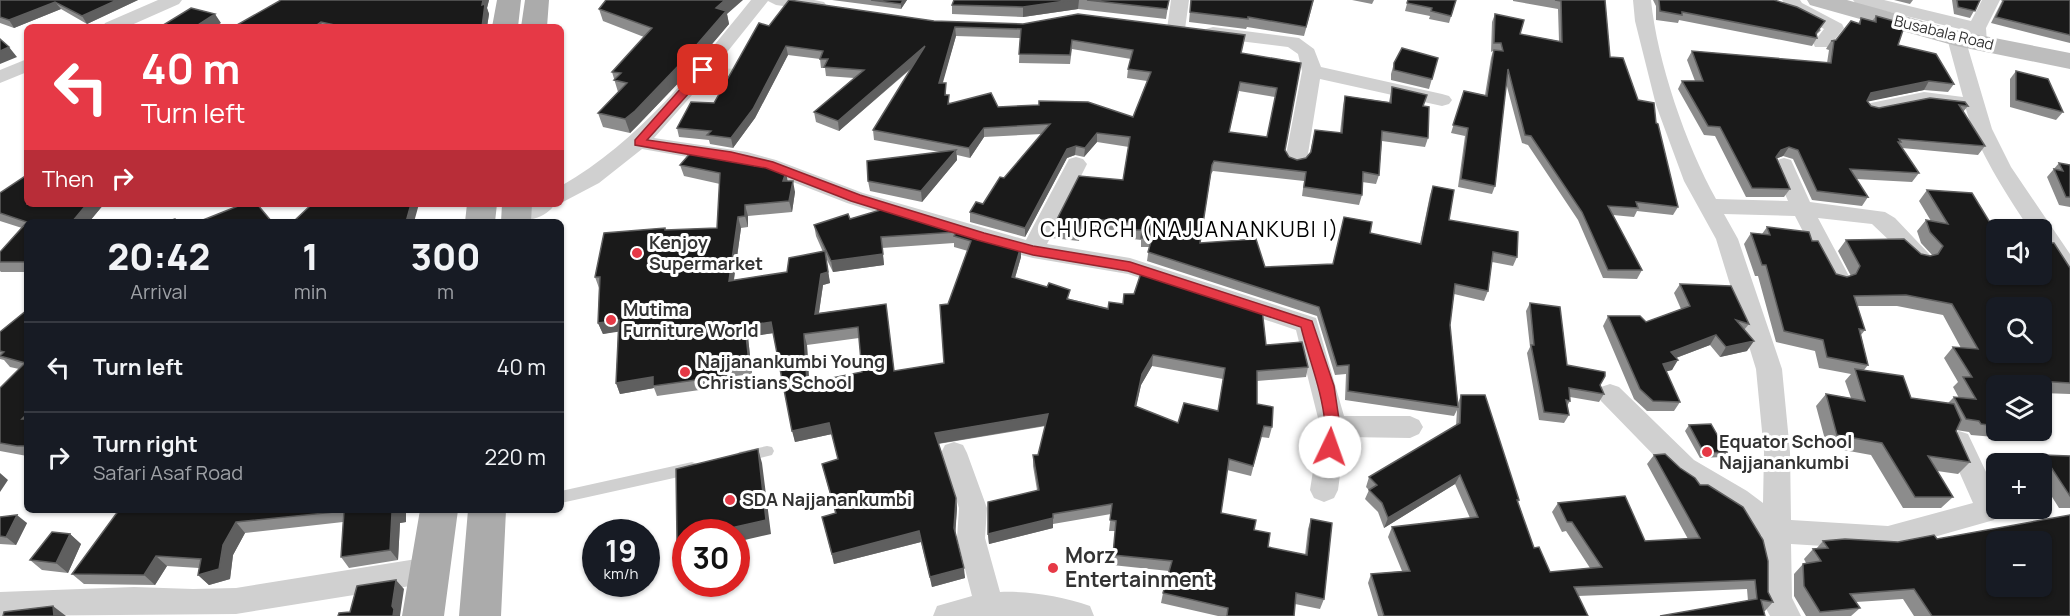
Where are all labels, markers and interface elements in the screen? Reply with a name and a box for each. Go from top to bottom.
street label: Busabala Road [1892,10,1996,55]
text: 40 m [141,39,240,97]
pin [677,44,728,95]
icon: left [42,48,120,126]
icon: arrive [686,53,719,86]
text: Turn left [141,94,245,131]
icon: right [106,162,139,195]
text: Then [42,164,94,194]
district label: CHURCH (NAJJANANKUBI I) [1040,215,1340,243]
map controls [1986,219,2052,597]
button: sound [1986,219,2052,285]
place label: Kenjoy Supermarket [649,230,763,275]
text: 20:42 [107,232,210,281]
text: 1 [302,232,319,281]
text: 300 [411,232,480,281]
marker: Kenjoy Supermarket [630,246,644,260]
text: Arrival [130,278,187,305]
text: min [294,278,327,305]
text: m [437,278,454,305]
place label: Mutima Furniture World [623,297,759,342]
button: search [1986,297,2052,363]
marker: Mutima Furniture World [604,313,618,327]
place label: Najjanankumbi Young Christians School [697,349,885,394]
icon: left [42,351,75,384]
text: Turn left [93,352,183,382]
text: 40 m [497,352,546,382]
marker: Najjanankumbi Young Christians School [678,365,692,379]
button: layers [1986,375,2052,441]
position arrow [1298,415,1362,479]
text: Turn right [93,429,198,459]
place label: Equator School Najjanankumbi [1719,429,1852,474]
icon: right [42,441,75,474]
text: 220 m [484,442,546,472]
marker: Equator School Najjanankumbi [1700,445,1714,459]
button: + [1986,453,2052,519]
text: Safari Asaf Road [93,459,243,486]
place label: SDA Najjanankumbi [742,487,912,511]
marker: SDA Najjanankumbi [723,493,737,507]
speed limit sign: 30 [672,519,750,597]
text: 19 [605,530,637,571]
button: − [1986,531,2052,597]
place label: Morz Entertainment [1065,541,1213,593]
marker: Morz Entertainment [1046,561,1060,575]
text: km/h [604,563,638,584]

